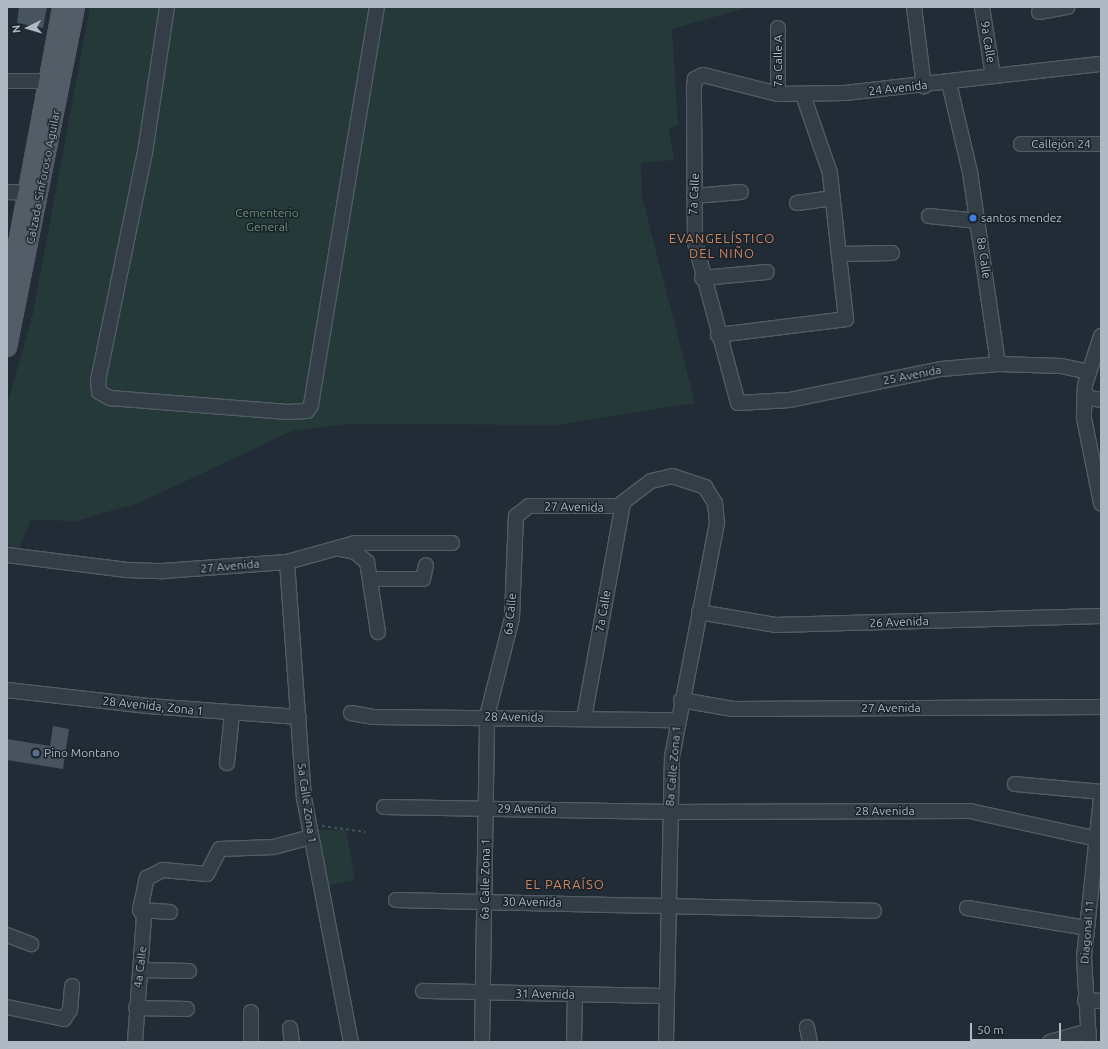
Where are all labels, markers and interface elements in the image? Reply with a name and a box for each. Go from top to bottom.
north arrow [8,8,48,48]
street label: 9a Calle [978,20,998,64]
text: N [10,24,22,34]
street label: 7a Calle A [771,35,785,87]
street label: 24 Avenida [868,78,928,98]
street label: Calzada Sinforoso Aguilar [23,108,63,246]
street label: Callejón 24 [1031,137,1091,151]
street label: 7a Calle [686,173,702,215]
park label: Cementerio General [235,206,299,234]
place label: santos mendez [981,211,1062,225]
marker: santos mendez [968,213,978,223]
district label: EVANGELÍSTICO DEL NIÑO [669,231,775,262]
street label: 8a Calle [974,236,994,280]
street label: 25 Avenida [882,362,942,388]
street label: 27 Avenida [544,499,604,515]
street label: 27 Avenida [200,556,260,576]
street label: 7a Calle [592,589,614,633]
street label: 6a Calle [501,592,519,636]
street label: 26 Avenida [869,614,929,630]
street label: 28 Avenida, Zona 1 [102,694,204,718]
street label: 27 Avenida [861,701,921,715]
street label: 28 Avenida [484,709,544,725]
street label: 8a Calle Zona 1 [662,725,684,807]
place label: Pino Montano [44,746,120,760]
marker: Pino Montano [31,748,41,758]
street label: 5a Calle Zona 1 [294,762,320,844]
street label: 29 Avenida [497,801,557,817]
street label: 28 Avenida [855,804,915,818]
street label: 6a Calle Zona 1 [477,838,493,920]
district label: EL PARAÍSO [525,876,605,892]
street label: 30 Avenida [502,894,562,910]
street label: Diagonal 11 [1077,900,1097,964]
street label: 4a Calle [130,945,150,989]
street label: 31 Avenida [515,986,575,1002]
scale bar [972,1015,1063,1041]
text: 50 m [977,1023,1004,1036]

